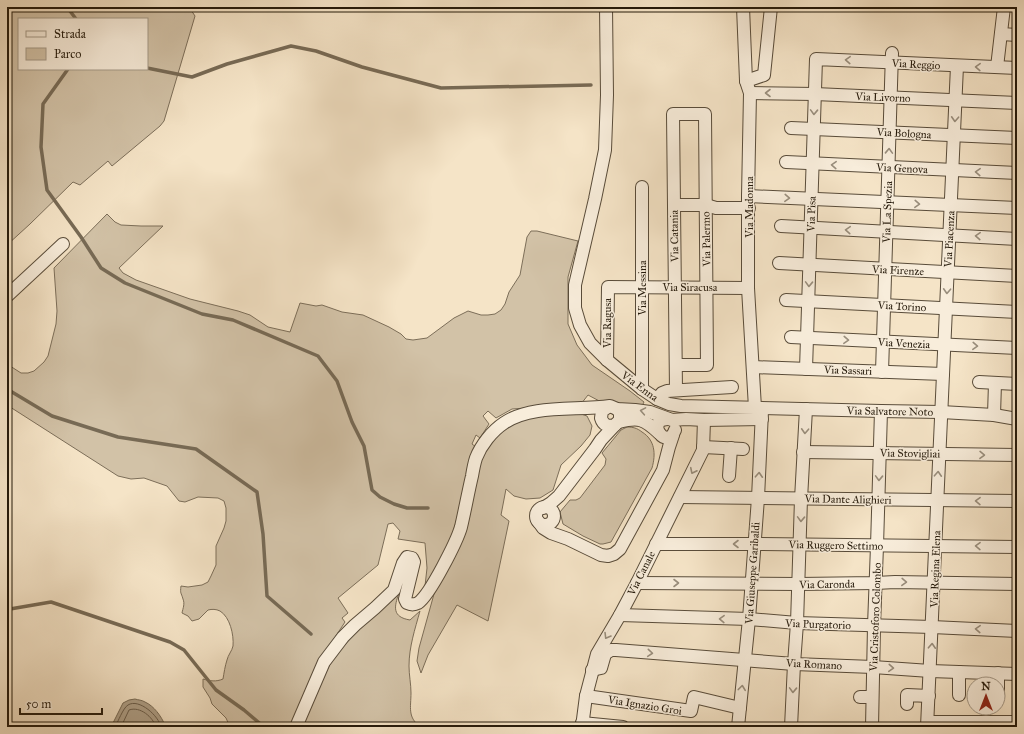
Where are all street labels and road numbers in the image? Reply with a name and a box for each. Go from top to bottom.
street label: Via Reggio [890,57,941,72]
street label: Via Livorno [854,90,911,105]
street label: Via Bologna [875,126,932,141]
street label: Via Genova [875,161,928,176]
street label: Via Madonna [743,176,756,239]
street label: Via La Spezia [880,180,895,244]
street label: Via Pisa [804,196,819,233]
street label: Via Catania [668,210,681,263]
street label: Via Piacenza [941,210,957,269]
street label: Via Palermo [700,211,713,268]
street label: Via Messina [636,260,649,317]
street label: Via Firenze [871,263,925,278]
street label: Via Siracusa [662,281,718,294]
street label: Via Ragusa [601,298,614,349]
street label: Via Torino [876,299,927,314]
street label: Via Venezia [876,336,931,351]
street label: Via Sassari [823,363,872,378]
street label: Via Enna [618,368,661,404]
street label: Via Salvatore Noto [846,404,934,419]
street label: Via Stovigliai [879,446,940,461]
street label: Via Dante Alighieri [803,492,892,507]
street label: Via Giuseppe Garibaldi [742,522,763,626]
street label: Via Regina Elena [928,530,943,609]
street label: Via Ruggero Settimo [788,538,884,553]
street label: Via Canale [624,549,658,598]
street label: Via Cristoforo Colombo [867,562,884,673]
street label: Via Caronda [798,578,855,592]
street label: Via Purgatorio [784,617,852,632]
street label: Via Romano [784,656,843,672]
street label: Via Ignazio Groi [606,693,683,718]

